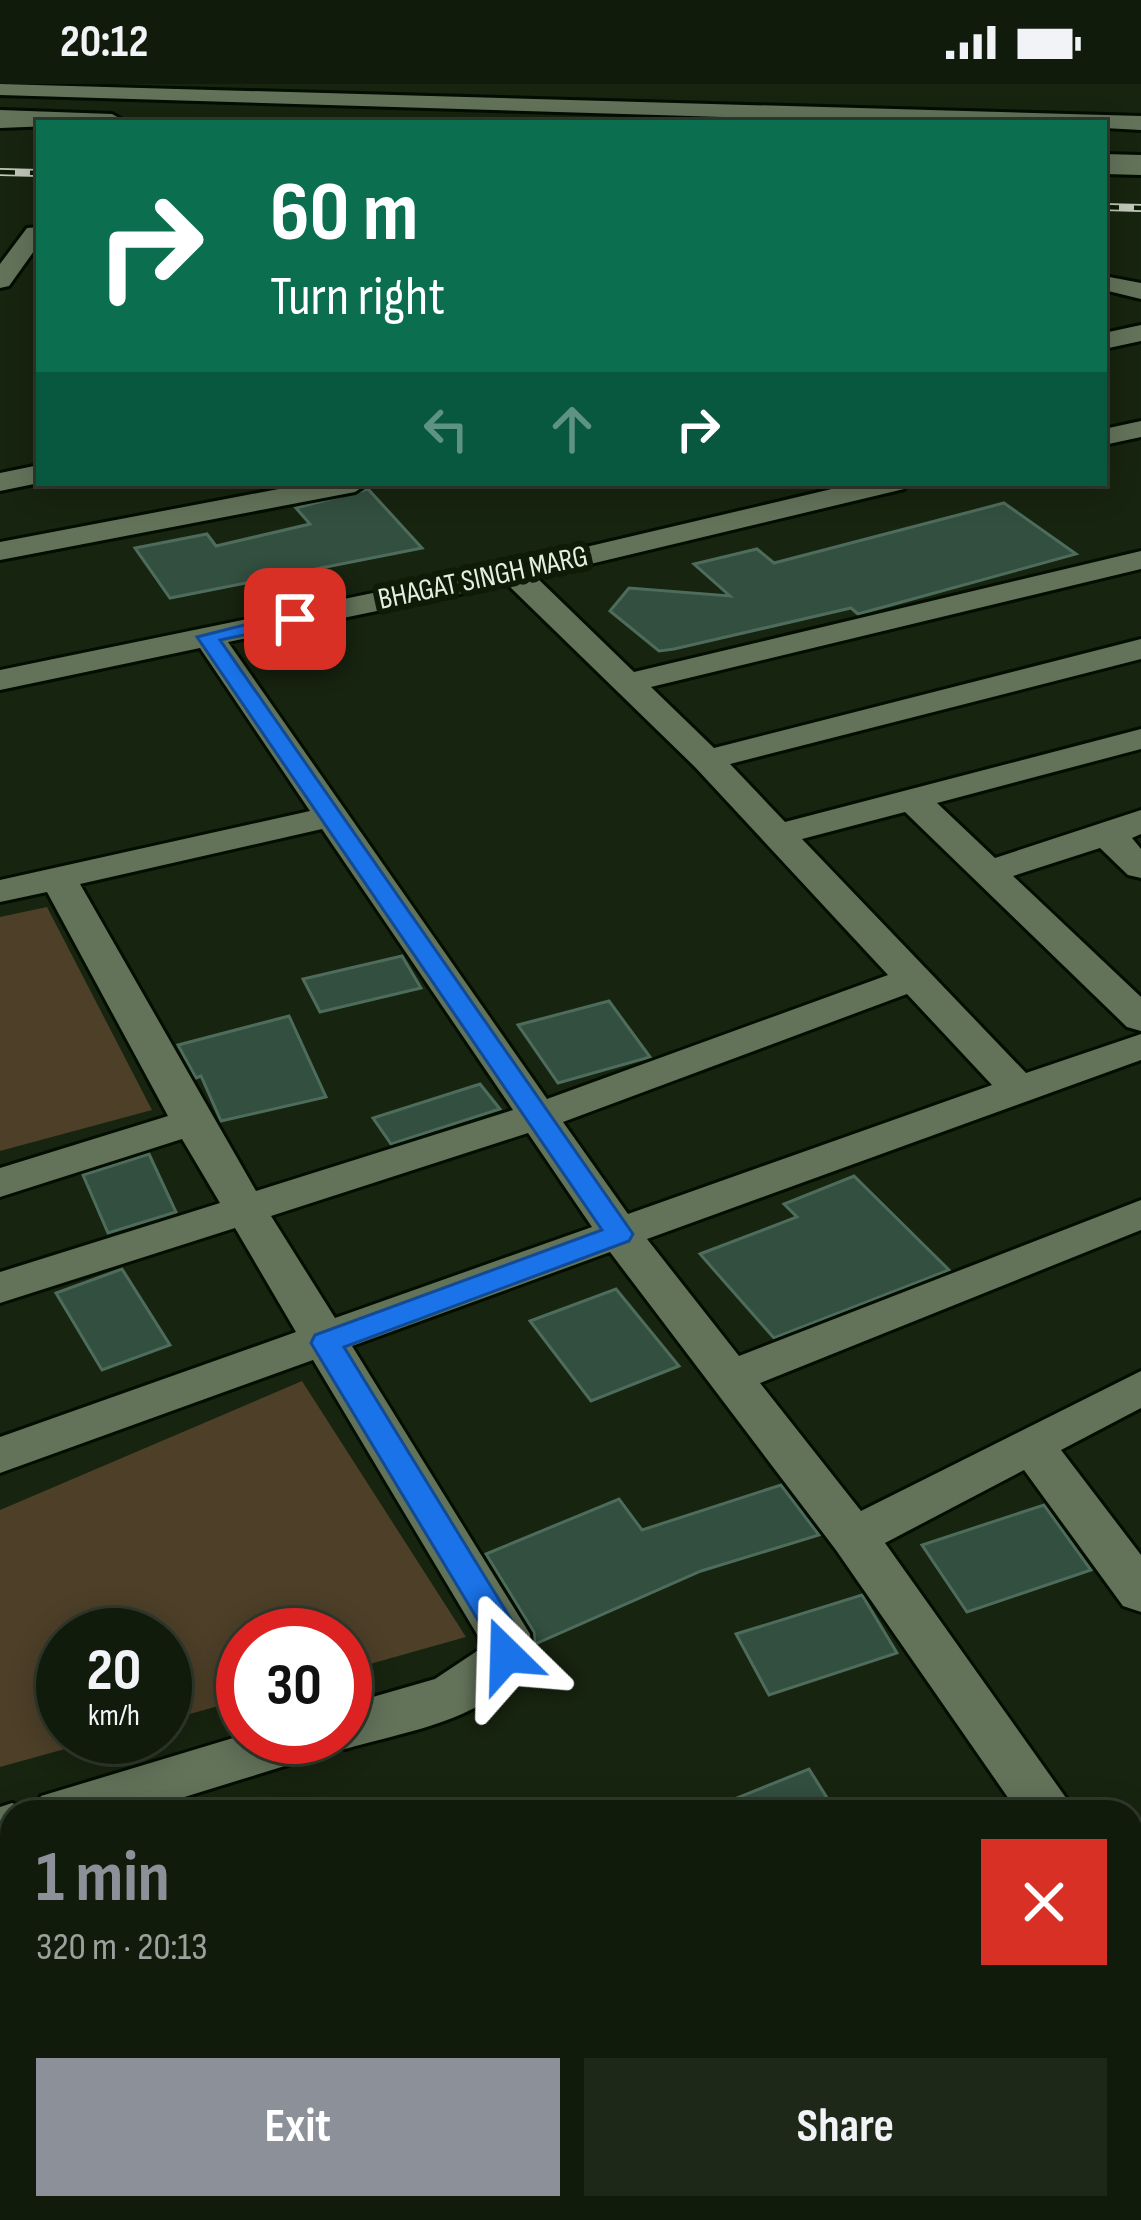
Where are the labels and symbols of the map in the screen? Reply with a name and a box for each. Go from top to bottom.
street label: BHAGAT SINGH MARG [375,538,591,618]
pin [244,568,346,670]
position arrow [443,1592,569,1718]
speed limit sign: 30 [216,1608,372,1764]

